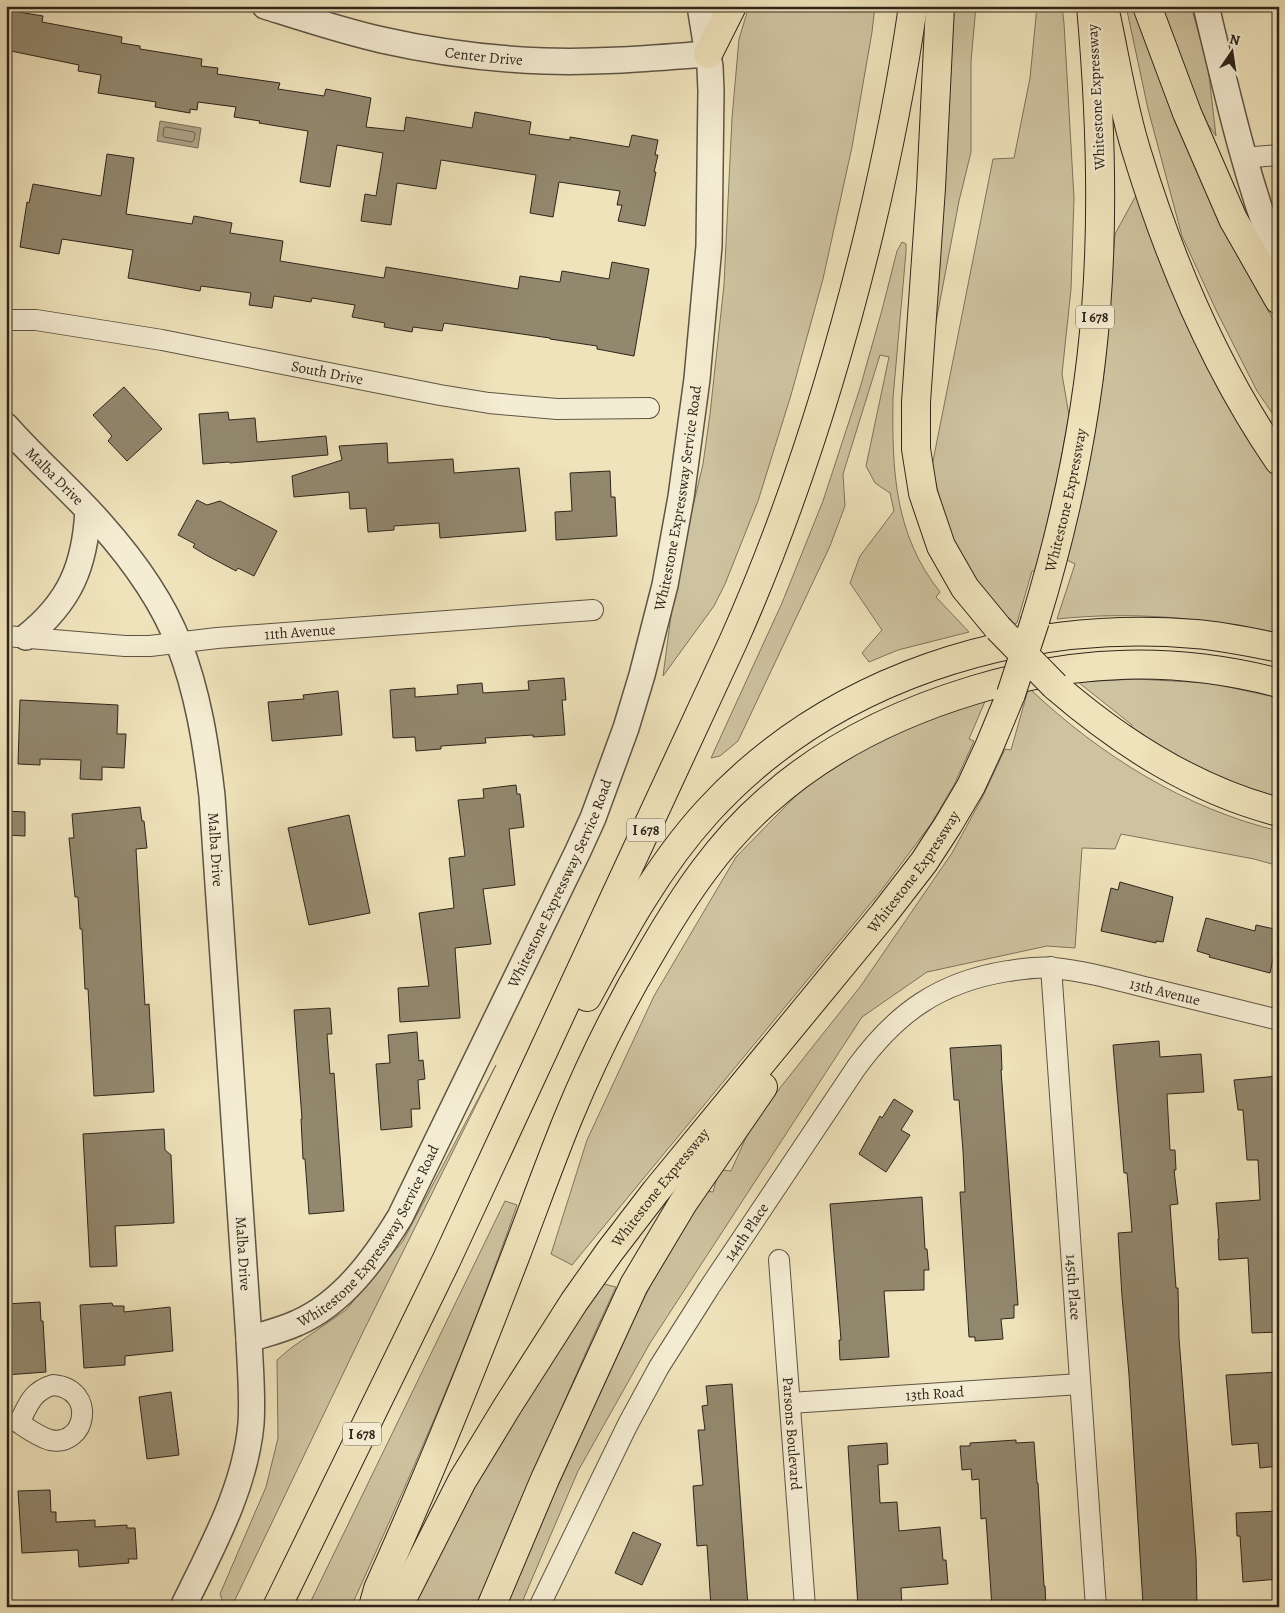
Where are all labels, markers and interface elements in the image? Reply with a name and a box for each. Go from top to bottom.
street label: Whitestone Expressway [1082,23,1110,171]
north arrow [1208,28,1258,78]
text: N [1228,29,1242,50]
street label: Center Drive [443,42,524,70]
road number: I 678 [1076,306,1114,328]
street label: South Drive [290,356,365,390]
street label: Whitestone Expressway Service Road [649,383,706,614]
street label: Whitestone Expressway [1040,426,1091,575]
street label: Malba Drive [21,443,88,510]
street label: 11th Avenue [264,619,336,644]
street label: Whitestone Expressway Service Road [503,775,617,992]
street label: Whitestone Expressway [862,807,964,938]
street label: Malba Drive [203,812,228,888]
road number: I 678 [627,818,665,842]
street label: 13th Avenue [1128,974,1203,1010]
street label: Whitestone Expressway [606,1124,714,1252]
street label: Whitestone Expressway Service Road [293,1141,444,1332]
street label: 144th Place [720,1199,773,1265]
street label: Malba Drive [231,1216,256,1292]
street label: 145th Place [1061,1254,1086,1321]
street label: Parsons Boulevard [778,1376,806,1492]
street label: 13th Road [905,1382,966,1405]
road number: I 678 [343,1422,381,1446]

